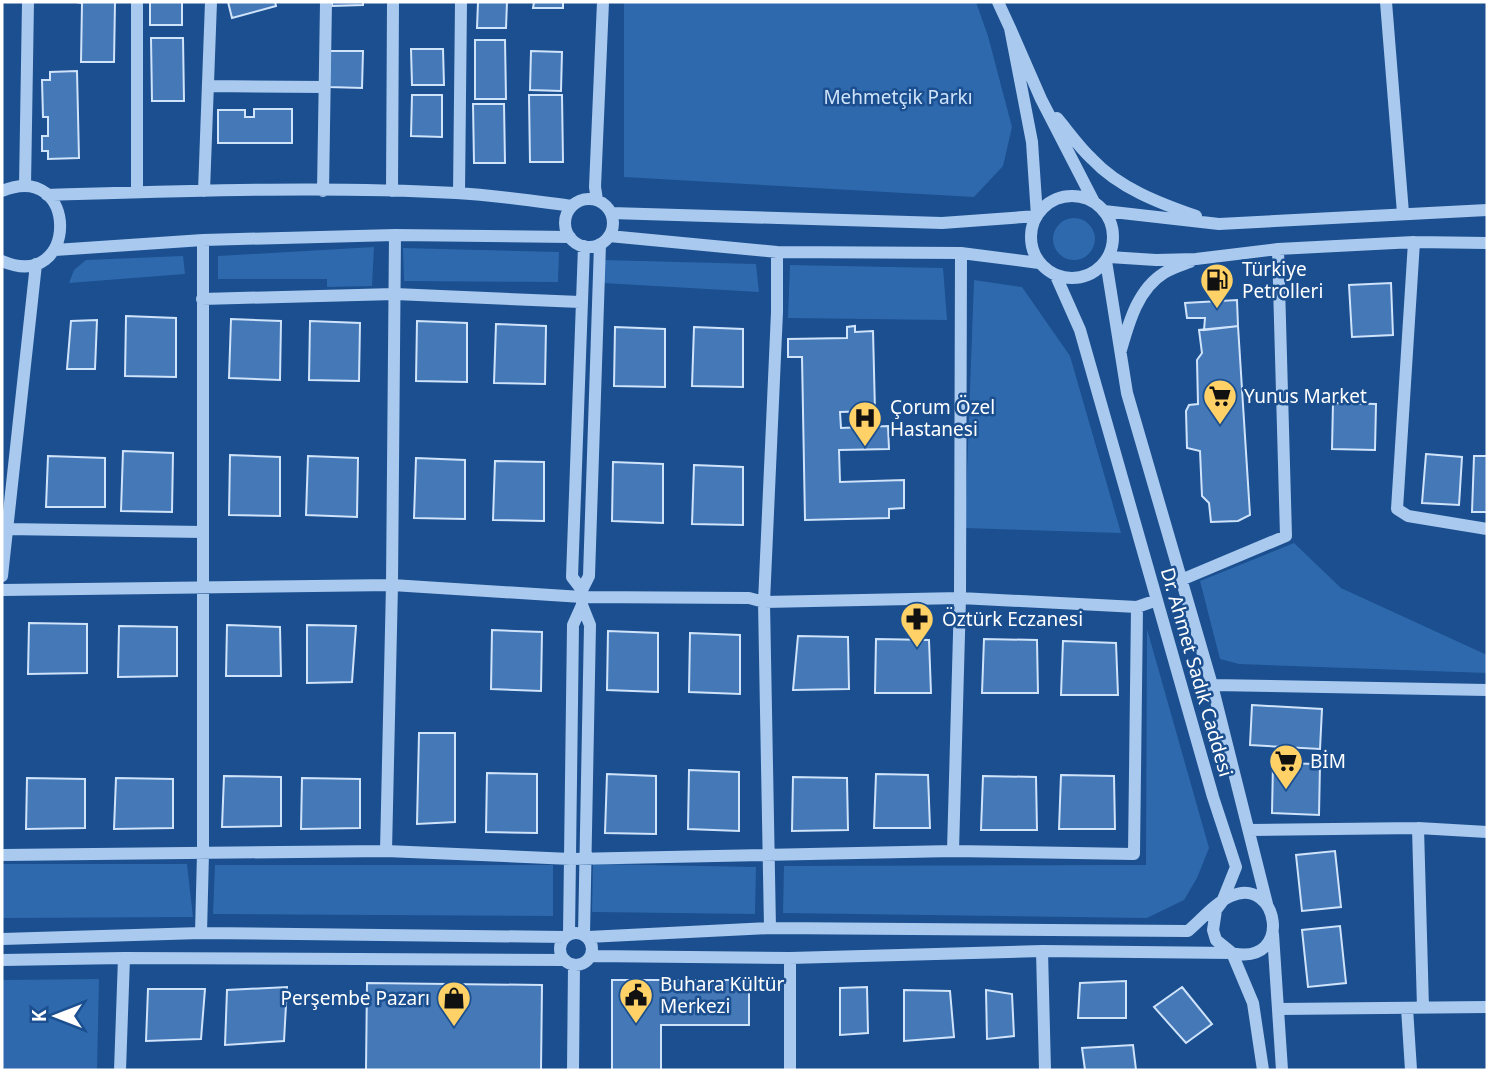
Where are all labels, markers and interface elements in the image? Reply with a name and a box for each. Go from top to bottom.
park label: Mehmetçik Parkı [823,84,973,110]
place label: Türkiye Petrolleri [1242,256,1323,304]
fuel station icon: Türkiye Petrolleri [1198,261,1236,310]
supermarket icon: Yunus Market [1201,377,1239,426]
place label: Yunus Market [1244,383,1367,409]
place label: Çorum Özel Hastanesi [890,394,995,442]
hospital icon: Çorum Özel Hastanesi [846,399,884,448]
street label: Dr. Ahmet Sadık Caddesi [1155,564,1239,780]
pharmacy icon: Öztürk Eczanesi [898,600,936,649]
place label: Öztürk Eczanesi [942,606,1083,632]
supermarket icon: BİM [1267,742,1305,791]
place label: BİM [1310,748,1346,774]
place label: Buhara Kültür Merkezi [660,971,785,1019]
public building icon: Buhara Kültür Merkezi [617,976,655,1025]
shop icon: Perşembe Pazarı [435,979,473,1028]
north arrow [21,981,91,1051]
place label: Perşembe Pazarı [281,985,430,1011]
text: K [26,1009,52,1022]

